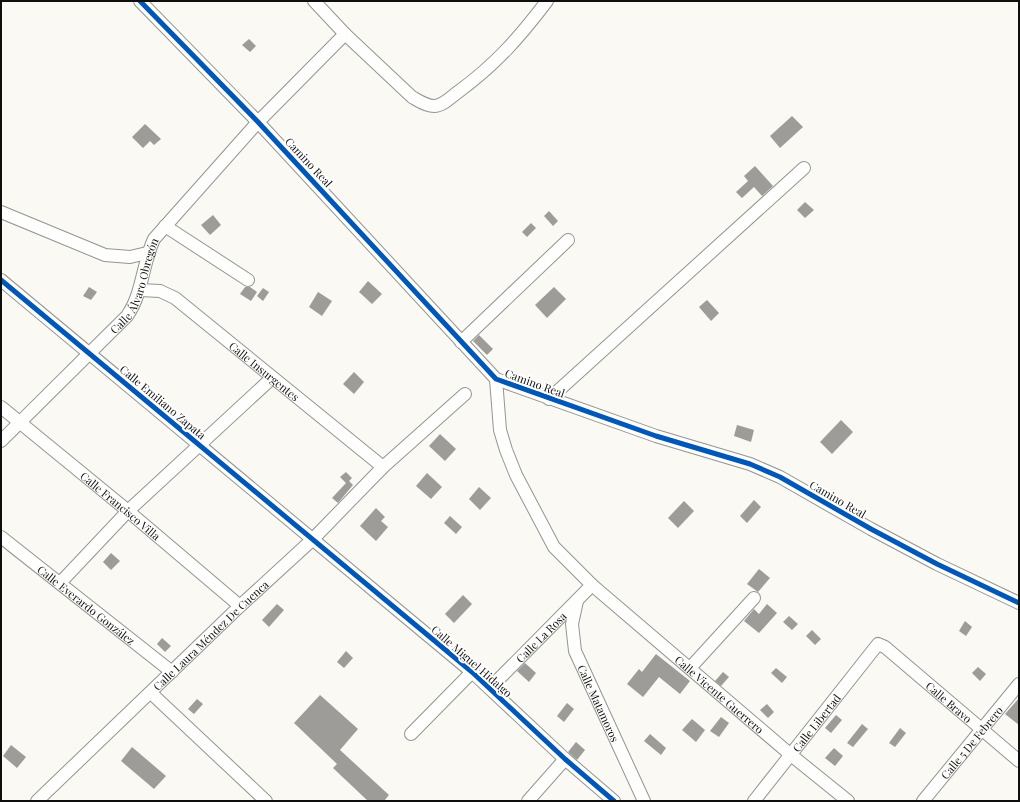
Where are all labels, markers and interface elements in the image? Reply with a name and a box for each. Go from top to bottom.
street label: Camino Real [282,134,336,190]
street label: Calle Álvaro Obregón [106,235,161,337]
street label: Calle Insurgentes [226,338,303,404]
street label: Calle Emiliano Zapata [117,362,209,443]
street label: Camino Real [503,365,567,401]
street label: Calle Francisco Villa [78,468,164,543]
street label: Camino Real [807,477,869,521]
street label: Calle Everardo González [35,561,138,648]
street label: Calle Laura Méndez De Cuenca [149,576,272,693]
street label: Calle La Rosa [512,608,569,665]
street label: Calle Miguel Hidalgo [428,622,516,700]
street label: Calle Vicente Guerrero [672,652,767,736]
street label: Calle Matamoros [575,662,623,744]
street label: Calle Bravo [923,678,975,726]
street label: Calle Libertad [788,690,844,755]
street label: Calle 5 De Febrero [937,703,1005,782]

